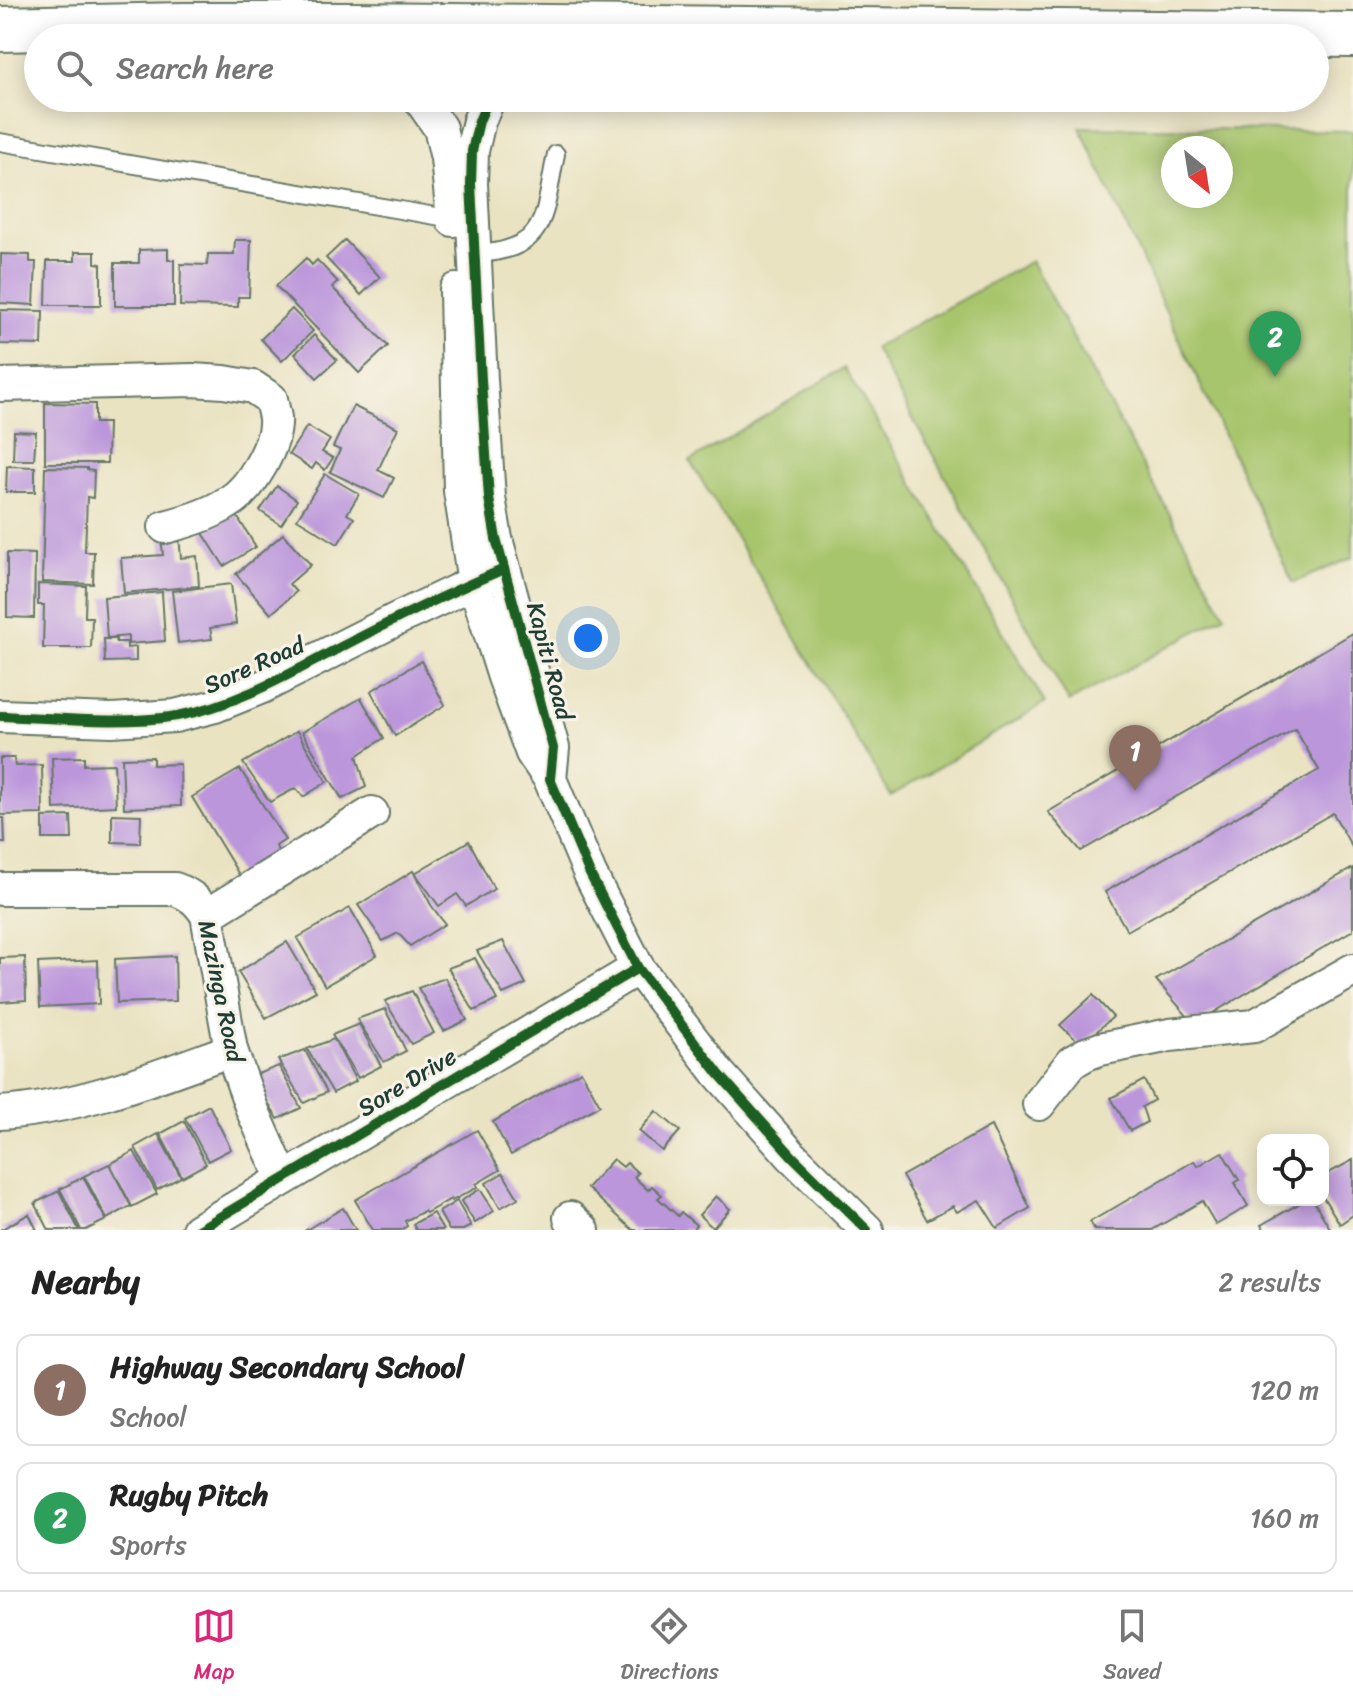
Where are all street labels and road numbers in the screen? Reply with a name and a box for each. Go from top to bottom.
street label: Kapiti Road [514,597,586,726]
street label: Sore Road [197,624,313,706]
street label: Mazinga Road [185,916,257,1068]
street label: Sore Drive [349,1036,465,1128]

